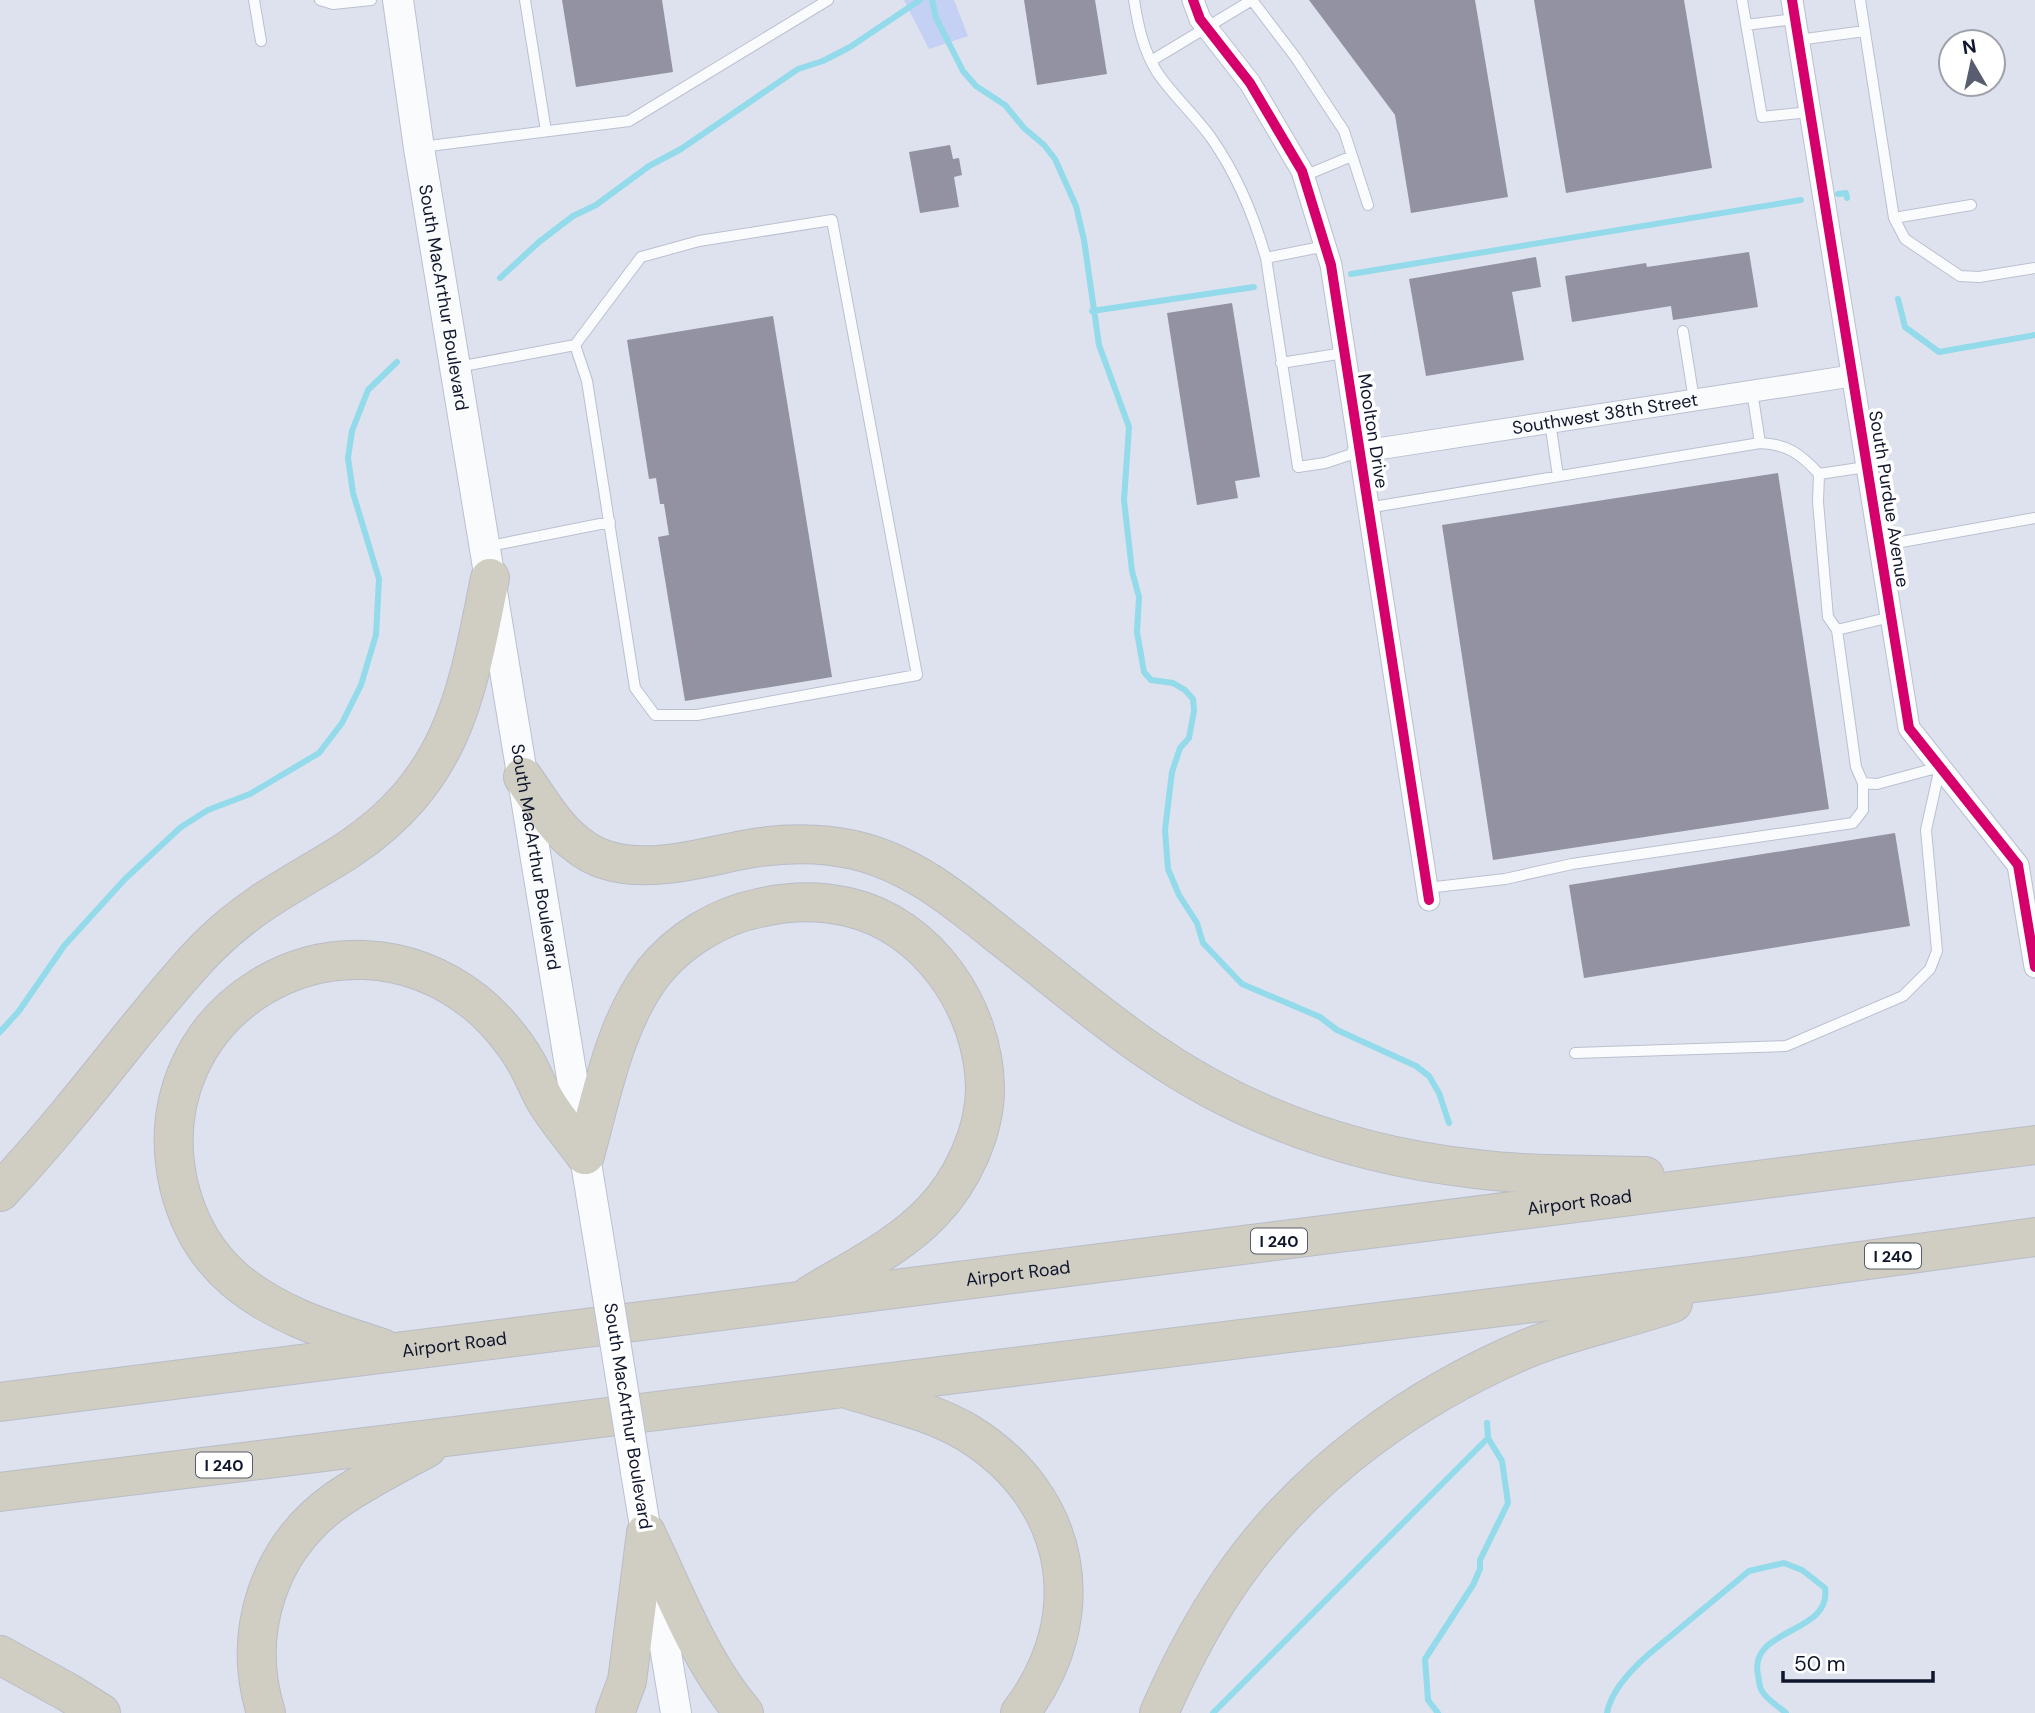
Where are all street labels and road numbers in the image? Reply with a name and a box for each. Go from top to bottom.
street label: South MacArthur Boulevard [413,183,474,412]
street label: Moolton Drive [1352,372,1394,490]
street label: Southwest 38th Street [1510,388,1700,440]
street label: South Purdue Avenue [1863,409,1915,589]
street label: South MacArthur Boulevard [505,742,566,972]
street label: Airport Road [1526,1184,1633,1221]
road number: I 240 [1251,1228,1307,1254]
road number: I 240 [1865,1244,1921,1268]
street label: Airport Road [964,1255,1072,1292]
street label: South MacArthur Boulevard [598,1301,658,1531]
street label: Airport Road [401,1326,508,1363]
road number: I 240 [196,1452,252,1478]

